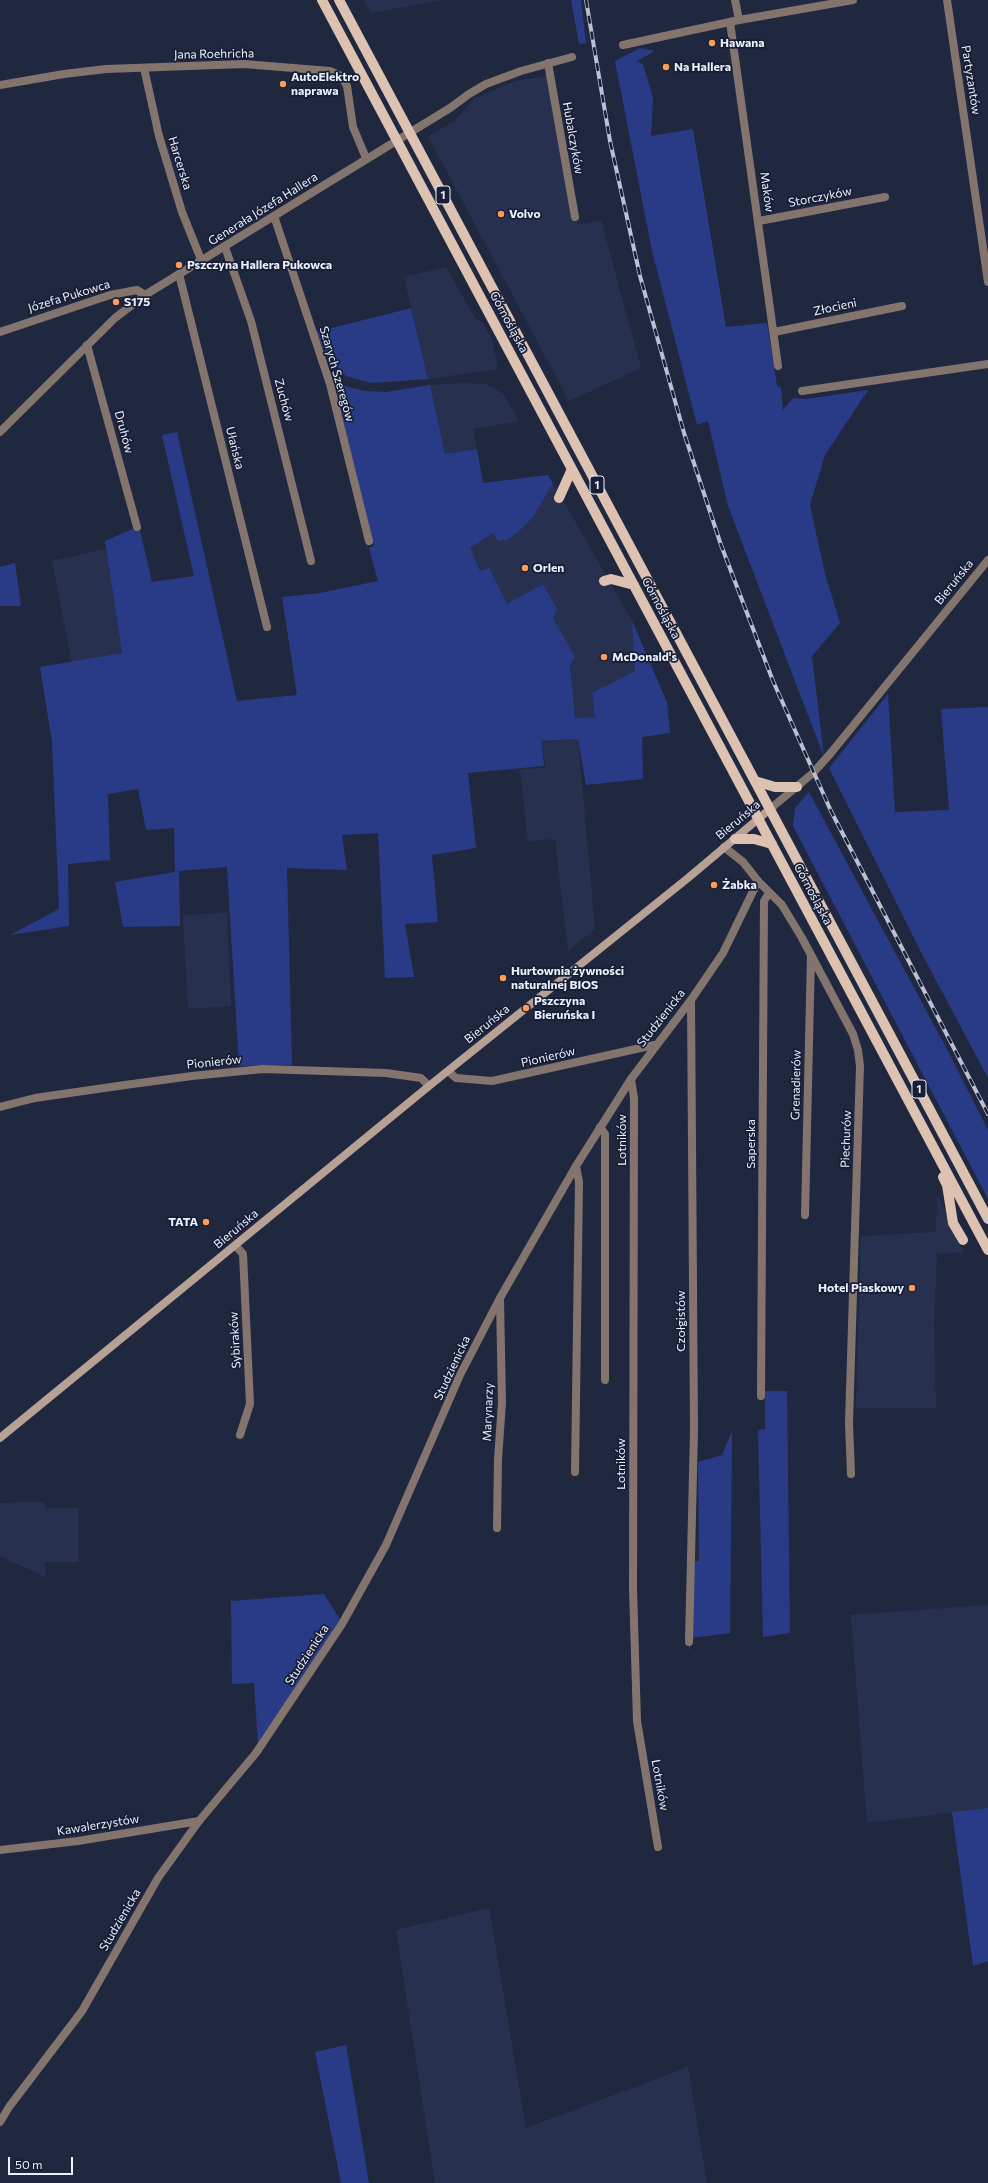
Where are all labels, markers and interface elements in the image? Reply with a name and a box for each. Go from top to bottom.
place label: Hawana [720,36,765,50]
marker: Hawana [707,38,717,48]
street label: Partyzantów [958,44,984,116]
street label: Jana Roehricha [174,46,254,62]
place label: Na Hallera [674,60,731,74]
marker: Na Hallera [661,62,671,72]
place label: AutoElektro naprawa [291,70,359,98]
marker: AutoElektro naprawa [278,79,288,89]
street label: Hubalczyków [560,101,586,175]
street label: Harcerska [165,135,195,191]
street label: Generała Józefa Hallera [206,169,320,249]
street label: Maków [757,171,777,213]
street label: Storczyków [787,184,853,210]
road number: 1 [436,186,450,204]
place label: Volvo [509,207,541,221]
marker: Volvo [496,209,506,219]
place label: Pszczyna Hallera Pukowca [187,258,332,272]
marker: Pszczyna Hallera Pukowca [174,260,184,270]
street label: Józefa Pukowca [26,277,112,315]
street label: Górnośląska [487,289,531,355]
place label: S175 [124,295,150,309]
street label: Złocieni [812,295,858,319]
marker: S175 [111,297,121,307]
street label: Szarych Szeregów [317,325,357,423]
street label: Zuchów [271,377,297,423]
street label: Druhów [111,409,137,455]
street label: Ułańska [223,425,247,471]
road number: 1 [590,476,604,494]
street label: Bieruńska [931,557,977,607]
place label: Orlen [533,561,564,575]
marker: Orlen [520,563,530,573]
street label: Górnośląska [639,575,683,641]
place label: McDonald's [612,650,677,664]
marker: McDonald's [599,652,609,662]
street label: Bieruńska [713,797,763,843]
street label: Górnośląska [791,861,835,927]
place label: Żabka [722,878,757,892]
marker: Żabka [709,880,719,890]
place label: Hurtownia żywności naturalnej BIOS [511,964,624,992]
marker: Hurtownia żywności naturalnej BIOS [498,973,508,983]
street label: Studzienicka [634,986,688,1050]
place label: Pszczyna Bieruńska I [534,994,595,1022]
street label: Bieruńska [462,1001,512,1047]
marker: Pszczyna Bieruńska I [521,1003,531,1013]
street label: Pionierów [519,1044,577,1070]
street label: Grenadierów [788,1050,804,1120]
street label: Pionierów [186,1052,242,1072]
road number: 1 [912,1080,926,1098]
street label: Piechurów [838,1110,854,1168]
street label: Lotników [615,1114,629,1166]
street label: Saperska [744,1119,758,1169]
street label: Bieruńska [211,1206,261,1252]
place label: TATA [168,1215,198,1229]
marker: TATA [201,1217,211,1227]
place label: Hotel Piaskowy [818,1281,904,1295]
marker: Hotel Piaskowy [907,1283,917,1293]
street label: Czołgistów [674,1290,688,1352]
street label: Sybiraków [226,1311,244,1369]
street label: Studzienicka [431,1333,473,1403]
street label: Marynarzy [480,1382,496,1442]
street label: Lotników [614,1438,628,1490]
street label: Studzienicka [282,1622,332,1688]
street label: Lotników [648,1758,672,1812]
street label: Kawalerzystów [56,1811,140,1839]
street label: Studzienicka [96,1886,144,1954]
scale bar [10,2149,75,2175]
text: 50 m [15,2157,43,2171]

